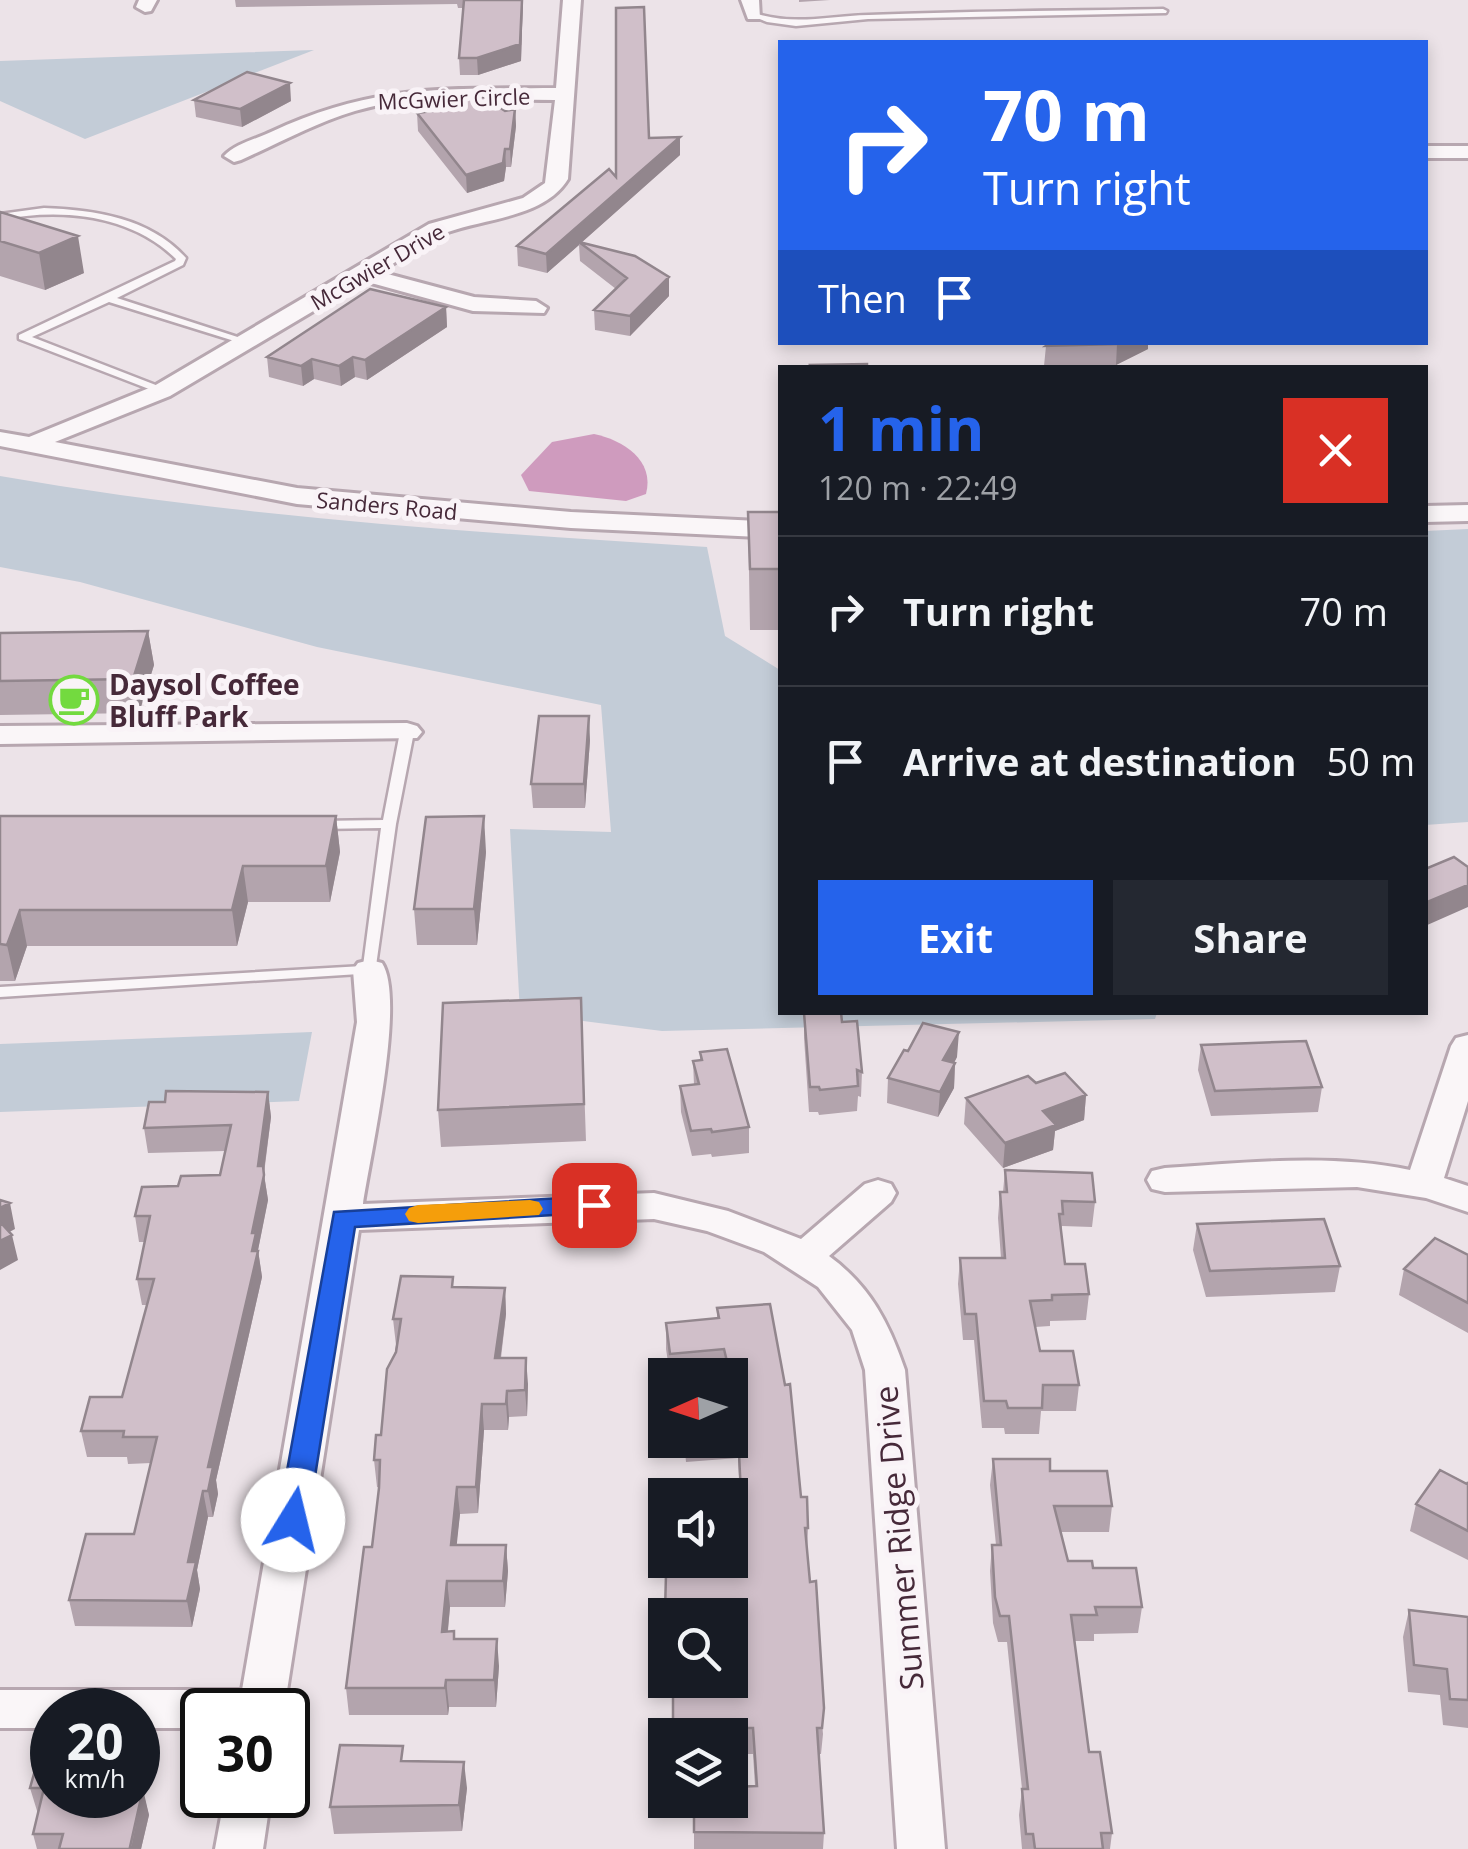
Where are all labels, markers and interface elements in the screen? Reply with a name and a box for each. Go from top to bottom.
text: 70 m [983,66,1150,162]
street label: McGwier Circle [377,80,531,116]
icon: right [818,80,948,210]
text: Turn right [983,157,1191,218]
street label: McGwier Drive [305,216,449,316]
icon: arrive [927,270,982,325]
text: Then [818,272,907,324]
text: 1 min [818,387,985,469]
button: close [1283,398,1388,503]
text: 120 m · 22:49 [818,466,1017,509]
street label: Sanders Road [315,484,459,526]
icon: right [818,584,873,639]
text: Turn right [903,585,1094,637]
text: 70 m [1299,585,1388,637]
place label: Daysol Coffee Bluff Park [109,665,300,735]
cafe icon: Daysol Coffee Bluff Park [48,674,100,726]
icon: arrive [818,734,873,789]
text: Arrive at destination [903,735,1297,787]
text: 50 m [1327,735,1415,787]
button: Exit [818,880,1093,995]
button: Share [1113,880,1388,995]
pin [552,1163,637,1248]
icon: arrive [567,1178,622,1233]
north arrow [648,1358,748,1458]
map controls [648,1358,748,1818]
street label: Summer Ridge Drive [863,1384,933,1692]
position arrow [241,1468,345,1572]
button: sound [648,1478,748,1578]
button: search [648,1598,748,1698]
speed limit sign: 30 [180,1688,310,1818]
text: 20 [66,1707,124,1775]
button: layers [648,1718,748,1818]
text: km/h [65,1761,125,1795]

